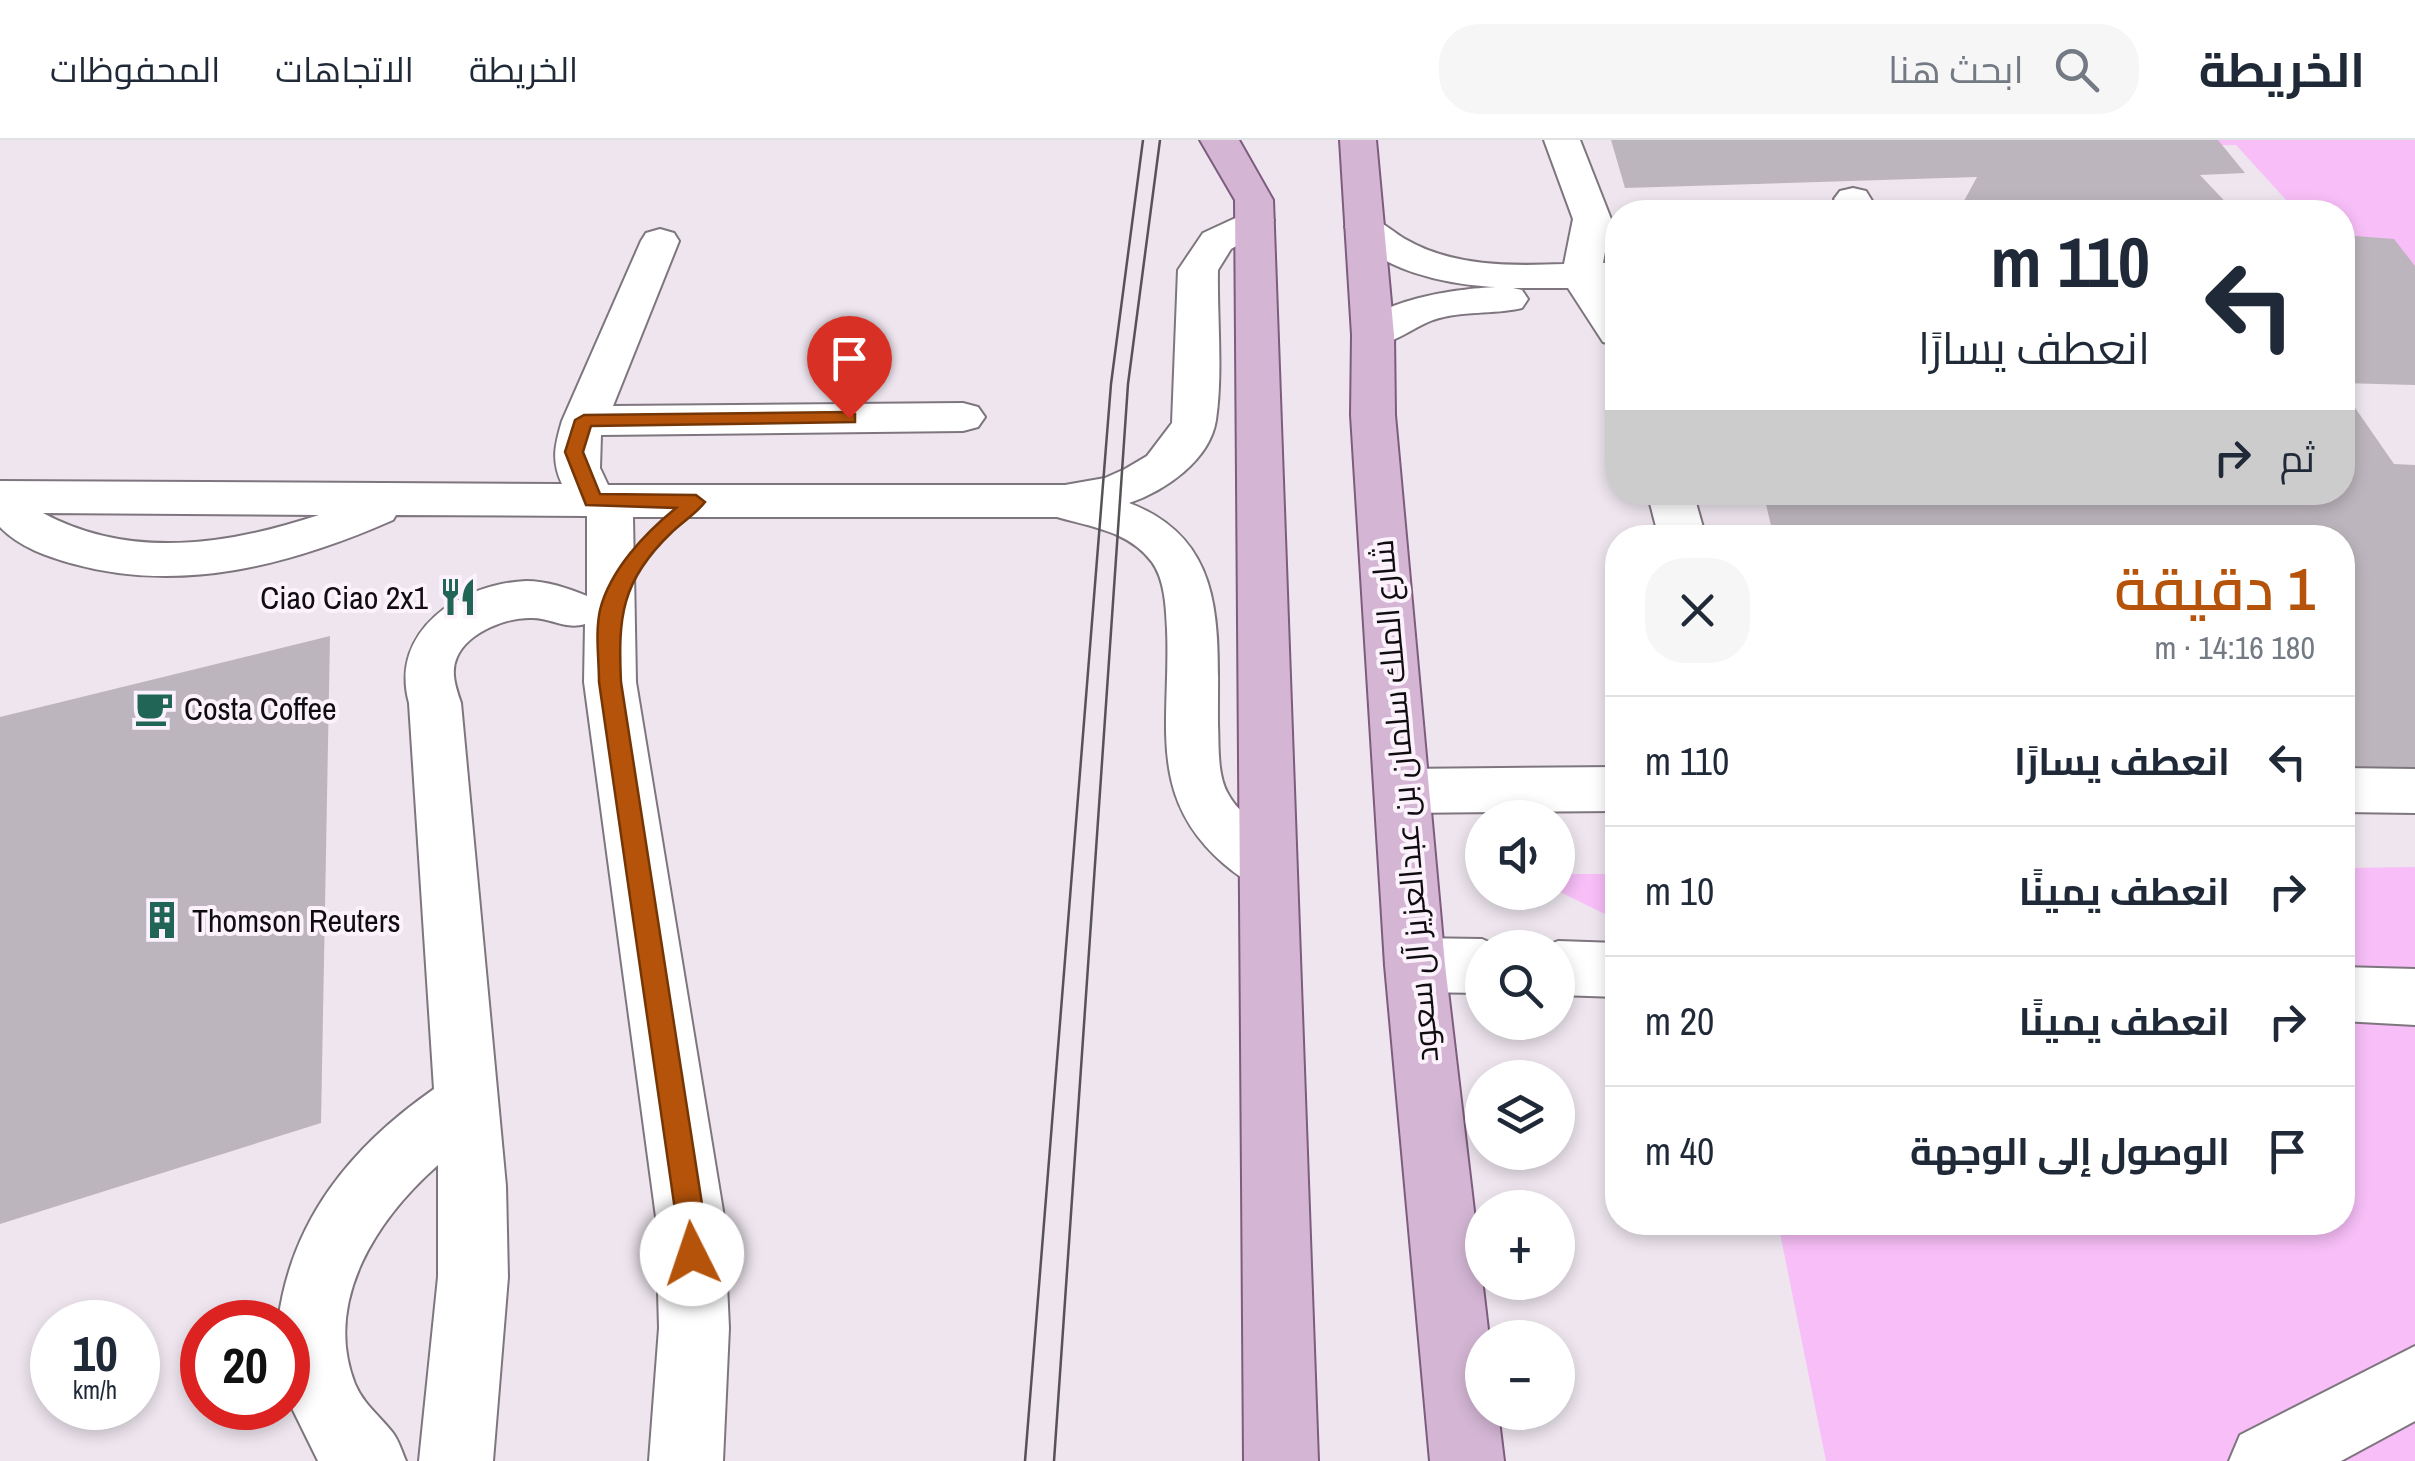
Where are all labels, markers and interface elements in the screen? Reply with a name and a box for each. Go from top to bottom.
search box [1439,24,2139,114]
text: الخريطة [2199,37,2365,102]
icon: search [2049,42,2104,97]
text: ابحث هنا [1888,44,2024,95]
text: المحفوظات [50,46,220,93]
text: الاتجاهات [275,46,414,93]
text: الخريطة [469,46,578,93]
text: 110 m [1990,215,2150,309]
icon: left [2185,240,2315,370]
pin [807,316,892,419]
text: انعطف يسارًا [1918,317,2150,378]
icon: arrive [822,331,877,386]
icon: right [2205,430,2260,485]
text: ثم [2280,433,2315,484]
street label: شارع الملك سلمان بن عبدالعزيز آل سعود [1360,538,1449,1064]
text: 1 دقيقة [2114,548,2315,629]
button: close [1645,558,1750,663]
place label: Ciao Ciao 2x1 [260,576,428,619]
restaurant icon: Ciao Ciao 2x1 [437,576,479,618]
text: 180 m · 14:16 [2155,626,2315,669]
cafe icon: Costa Coffee [133,687,175,729]
place label: Costa Coffee [184,687,337,730]
icon: left [2260,734,2315,789]
text: 110 m [1645,736,1729,787]
text: انعطف يسارًا [2014,736,2230,787]
map controls [1465,800,1575,1430]
button: sound [1465,800,1575,910]
icon: right [2260,864,2315,919]
text: 10 m [1645,866,1714,917]
text: انعطف يمينًا [2019,866,2230,917]
building icon: Thomson Reuters [141,899,183,941]
place label: Thomson Reuters [192,899,401,942]
button: search [1465,930,1575,1040]
icon: right [2260,994,2315,1049]
text: 20 m [1645,996,1714,1047]
text: انعطف يمينًا [2019,996,2230,1047]
button: layers [1465,1060,1575,1170]
icon: arrive [2260,1124,2315,1179]
text: 40 m [1645,1126,1714,1177]
text: الوصول إلى الوجهة [1910,1126,2230,1177]
button: + [1465,1190,1575,1300]
position arrow [640,1202,744,1306]
speed limit sign: 20 [180,1300,310,1430]
text: 10 [72,1319,118,1387]
button: − [1465,1320,1575,1430]
text: km/h [73,1373,117,1407]

